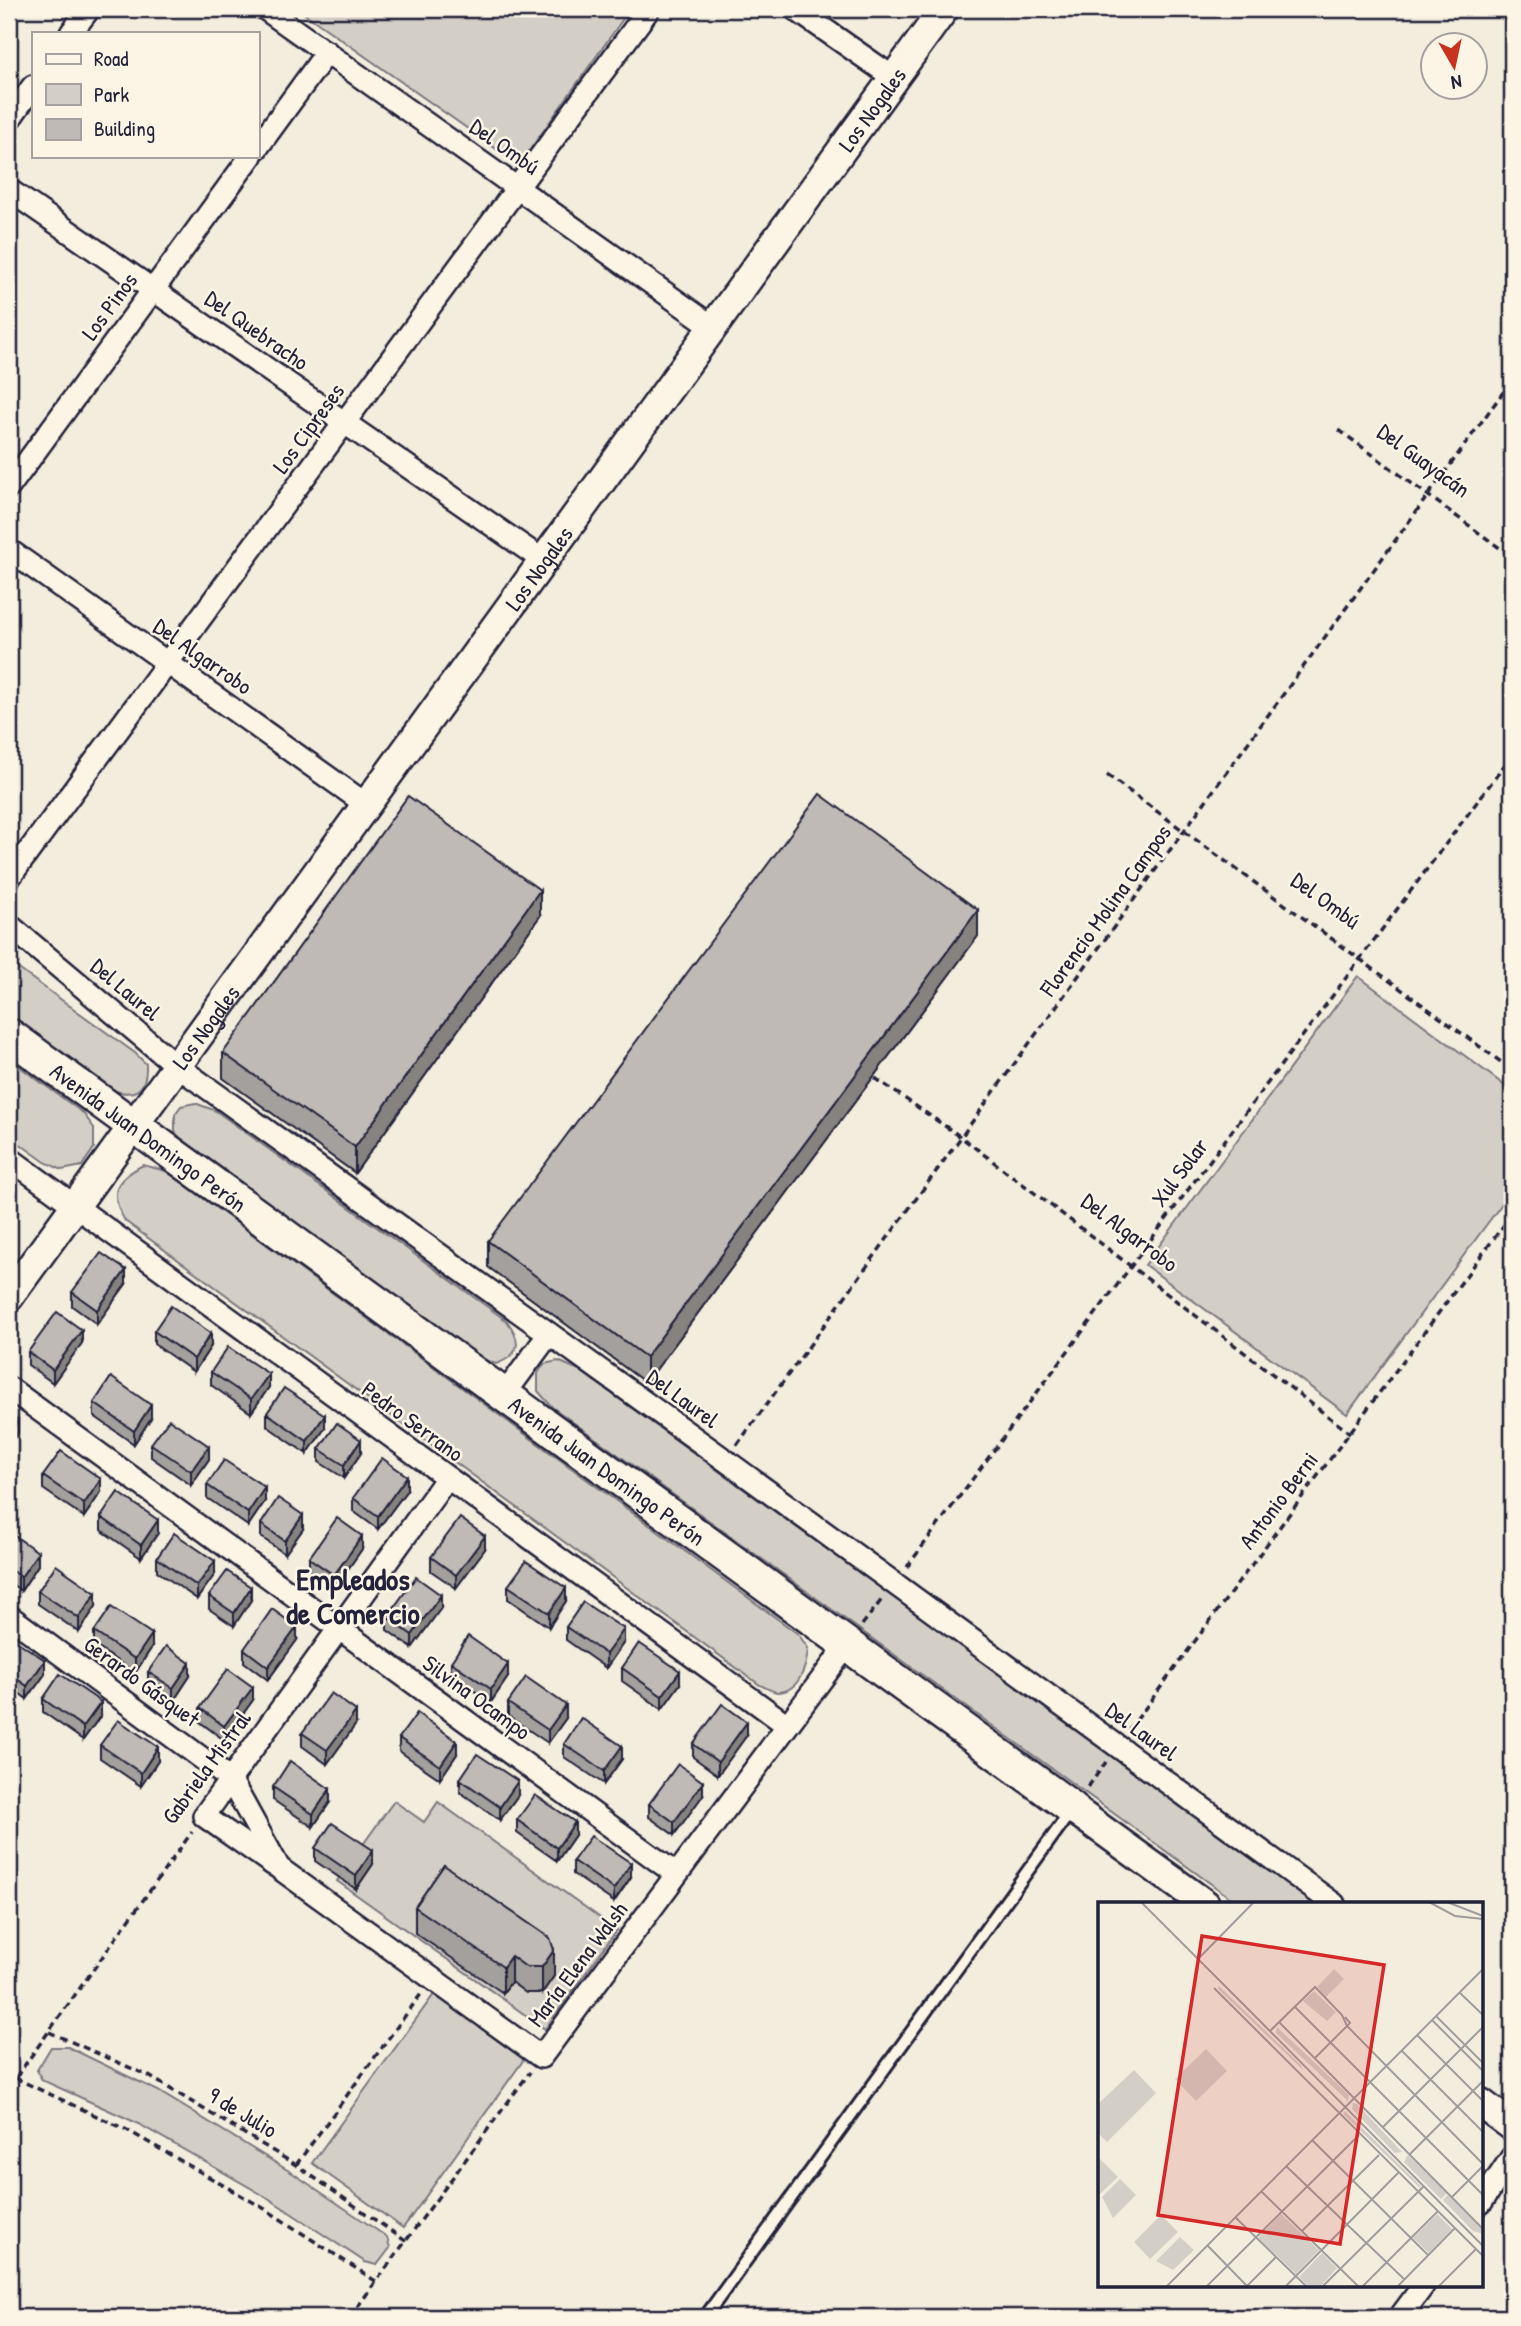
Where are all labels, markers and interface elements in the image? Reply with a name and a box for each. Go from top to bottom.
legend [32,32,259,158]
north arrow [1420,32,1490,102]
text: Road [94,44,128,73]
street label: Los Nogales [830,61,912,157]
text: N [1450,69,1464,96]
text: Park [94,80,129,109]
street label: Del Ombú [464,111,546,181]
text: Building [94,114,155,143]
street label: Los Pinos [74,266,144,346]
street label: Del Quebracho [199,283,315,377]
street label: Los Cipreses [265,377,351,479]
street label: Del Guayacán [1371,416,1477,504]
street label: Los Nogales [497,519,579,616]
street label: Del Algarrobo [147,611,259,701]
street label: Florencio Molina Campos [1032,818,1178,1003]
street label: Del Ombú [1285,864,1367,936]
street label: Del Laurel [84,951,168,1028]
street label: Los Nogales [164,978,246,1075]
street label: Avenida Juan Domingo Perón [44,1055,253,1219]
street label: Xul Solar [1143,1131,1215,1213]
street label: Del Algarrobo [1075,1185,1185,1279]
street label: Del Laurel [641,1361,726,1435]
street label: Pedro Serrano [356,1374,470,1468]
street label: Avenida Juan Domingo Perón [503,1388,712,1552]
street label: Antonio Berni [1231,1445,1325,1555]
district label: Empleados de Comercio [286,1559,420,1633]
street label: Gerardo Gásquet [78,1628,207,1734]
street label: Silvina Ocampo [417,1647,537,1747]
street label: Del Laurel [1100,1694,1185,1768]
street label: Gabriela Mistral [154,1703,258,1830]
street label: María Elena Walsh [520,1895,634,2033]
inset map [1098,1902,1482,2288]
street label: 9 de Julio [203,2079,283,2145]

